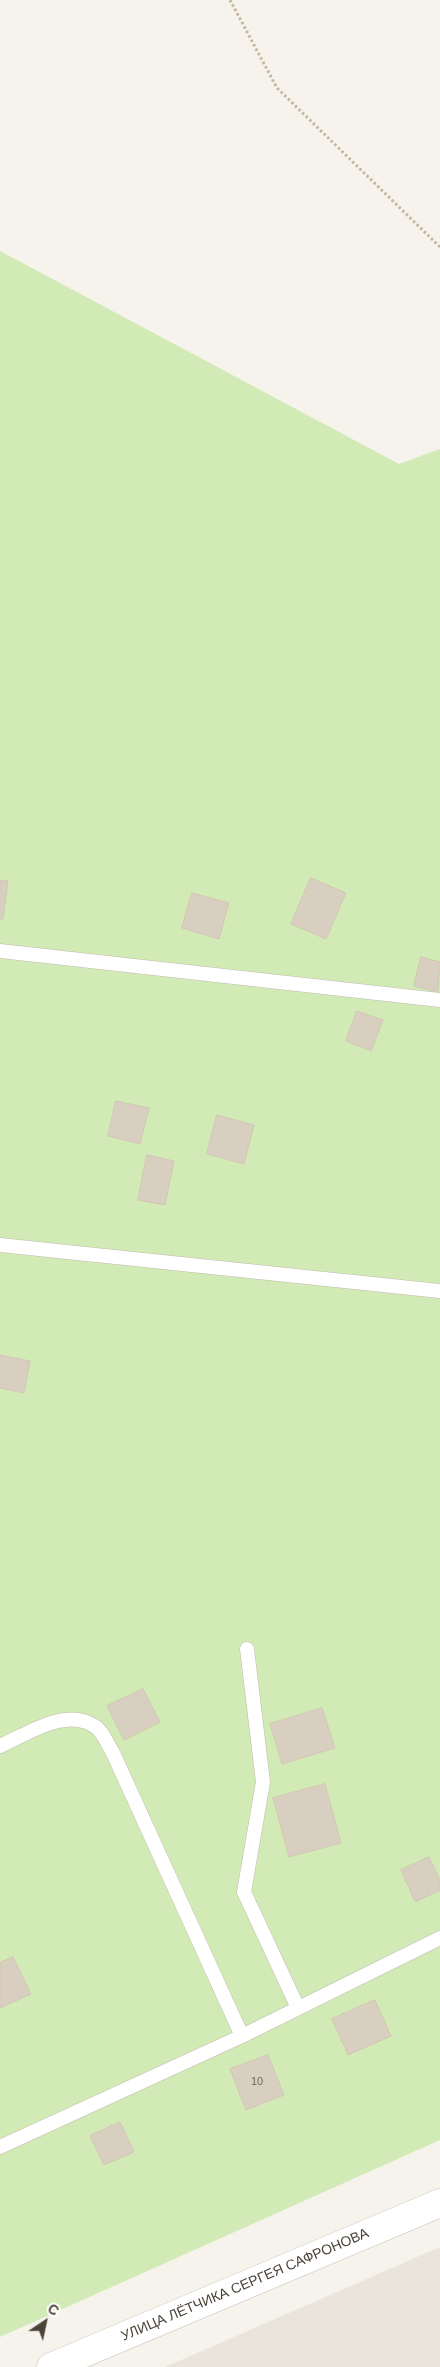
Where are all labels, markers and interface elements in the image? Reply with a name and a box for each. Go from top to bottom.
house number: 10 [251,2075,263,2089]
street label: УЛИЦА ЛЁТЧИКА СЕРГЕЯ САФРОНОВА [119,2225,371,2345]
north arrow [20,2297,70,2347]
text: С [45,2300,62,2319]

